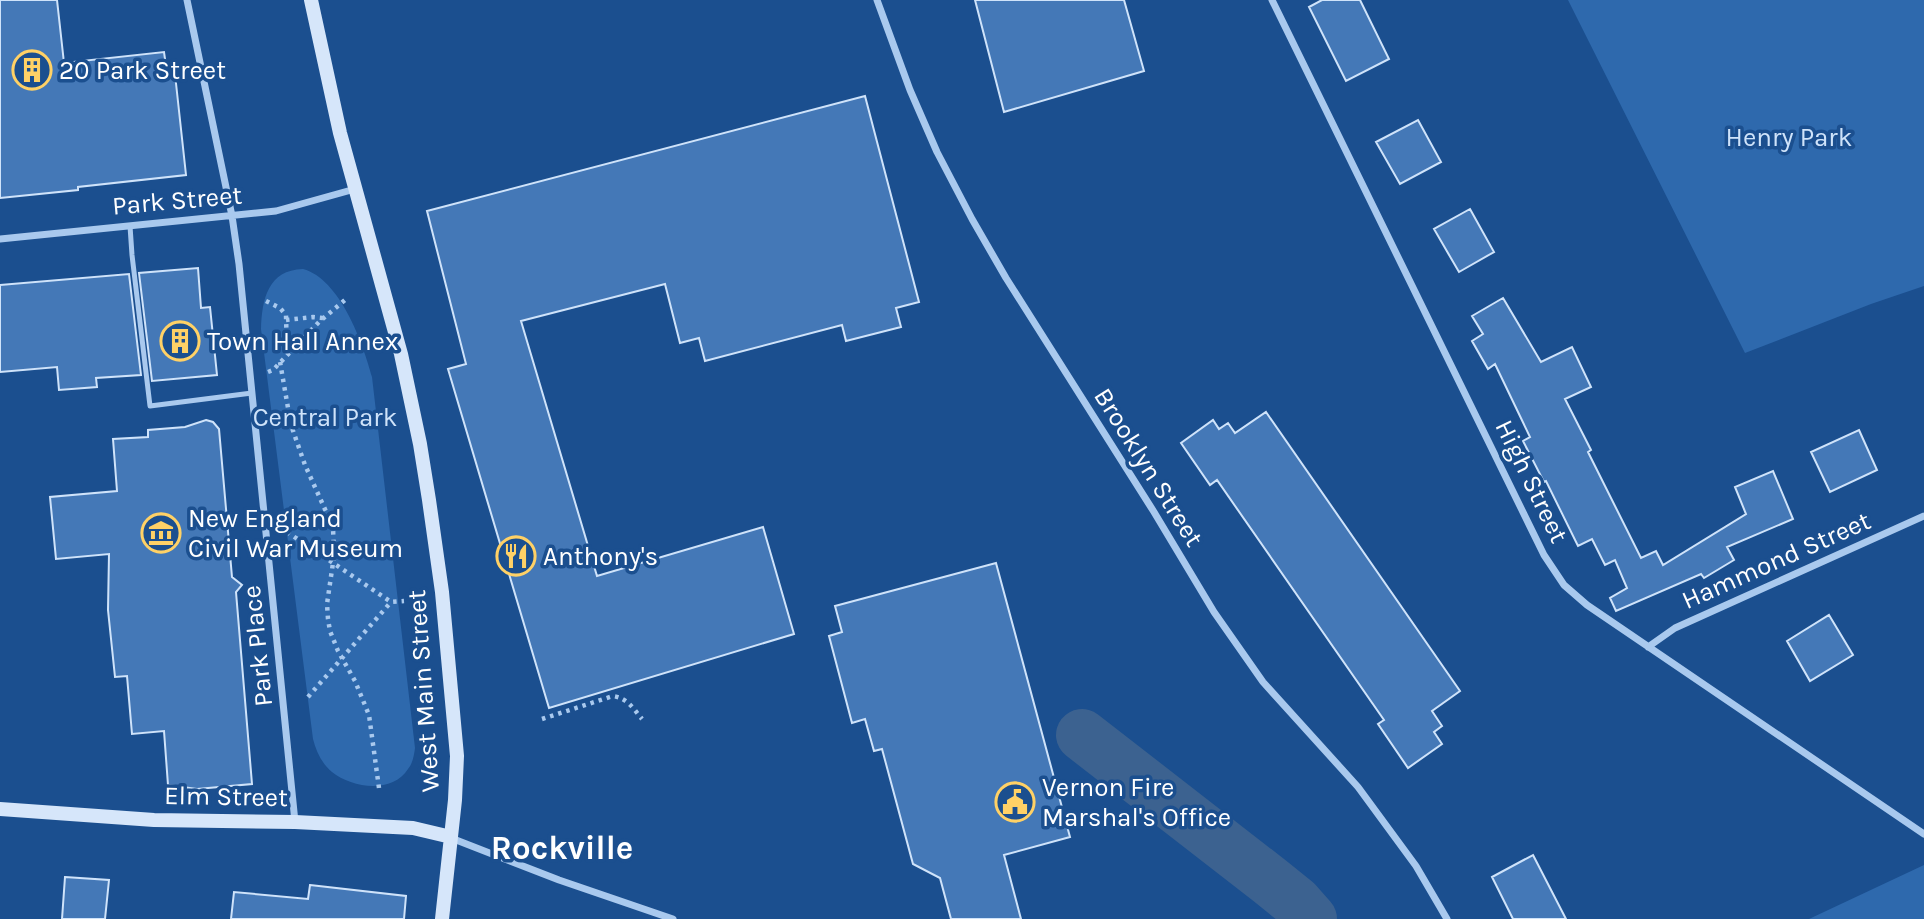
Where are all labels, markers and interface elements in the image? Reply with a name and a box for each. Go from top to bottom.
building icon: 20 Park Street [11,49,53,91]
place label: 20 Park Street [59,55,226,86]
park label: Henry Park [1726,122,1852,153]
street label: Park Street [111,179,244,222]
building icon: Town Hall Annex [159,320,201,362]
place label: Town Hall Annex [207,326,398,357]
street label: Brooklyn Street [1087,382,1210,553]
park label: Central Park [253,402,397,433]
street label: High Street [1488,415,1575,548]
place label: New England Civil War Museum [188,503,403,564]
street label: Hammond Street [1677,505,1876,616]
museum icon: New England Civil War Museum [140,512,182,554]
restaurant icon: Anthony's [495,535,537,577]
place label: Anthony's [543,541,658,572]
street label: Park Place [236,584,279,708]
street label: West Main Street [401,589,446,793]
place label: Vernon Fire Marshal's Office [1042,772,1231,833]
street label: Elm Street [164,780,288,813]
public building icon: Vernon Fire Marshal's Office [994,781,1036,823]
district label: Rockville [491,829,633,867]

